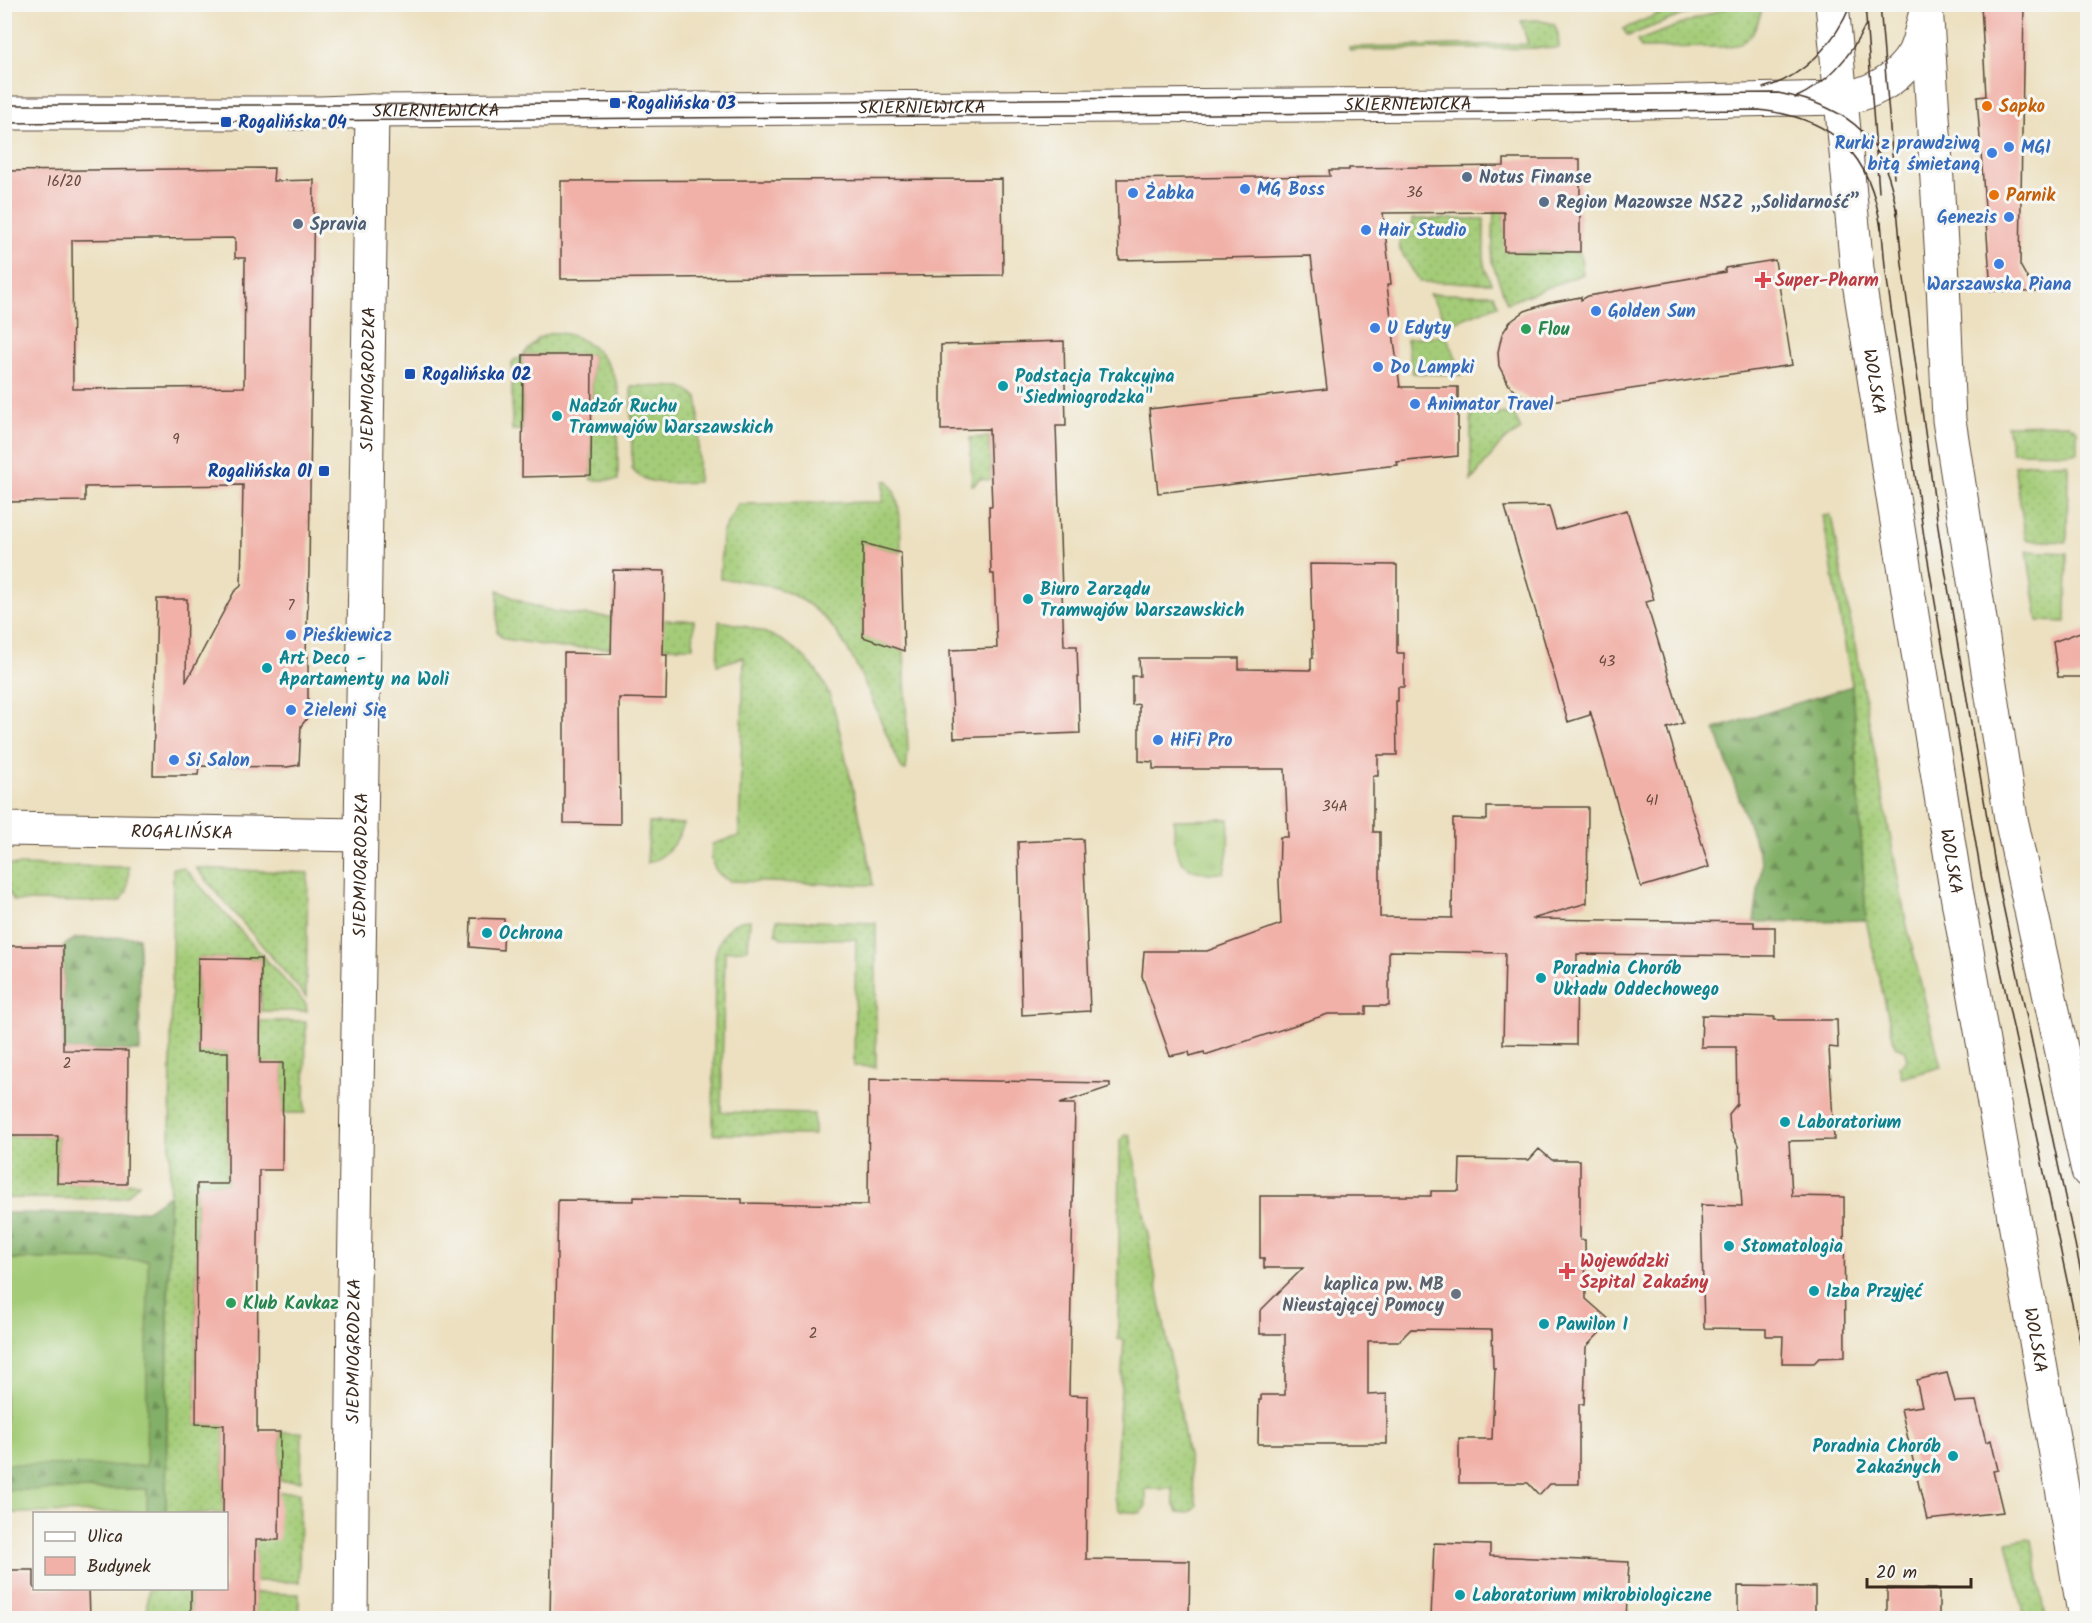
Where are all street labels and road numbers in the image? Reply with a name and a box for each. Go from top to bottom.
street label: SKIERNIEWICKA [1344,91,1472,121]
street label: SKIERNIEWICKA [858,94,986,124]
street label: SKIERNIEWICKA [372,97,500,127]
street label: SIEDMIOGRODZKA [354,306,385,452]
street label: WOLSKA [1854,347,1893,417]
street label: SIEDMIOGRODZKA [346,792,378,938]
street label: ROGALIŃSKA [131,818,233,849]
street label: WOLSKA [1931,827,1970,897]
street label: SIEDMIOGRODZKA [340,1278,370,1424]
street label: WOLSKA [2014,1305,2054,1375]

